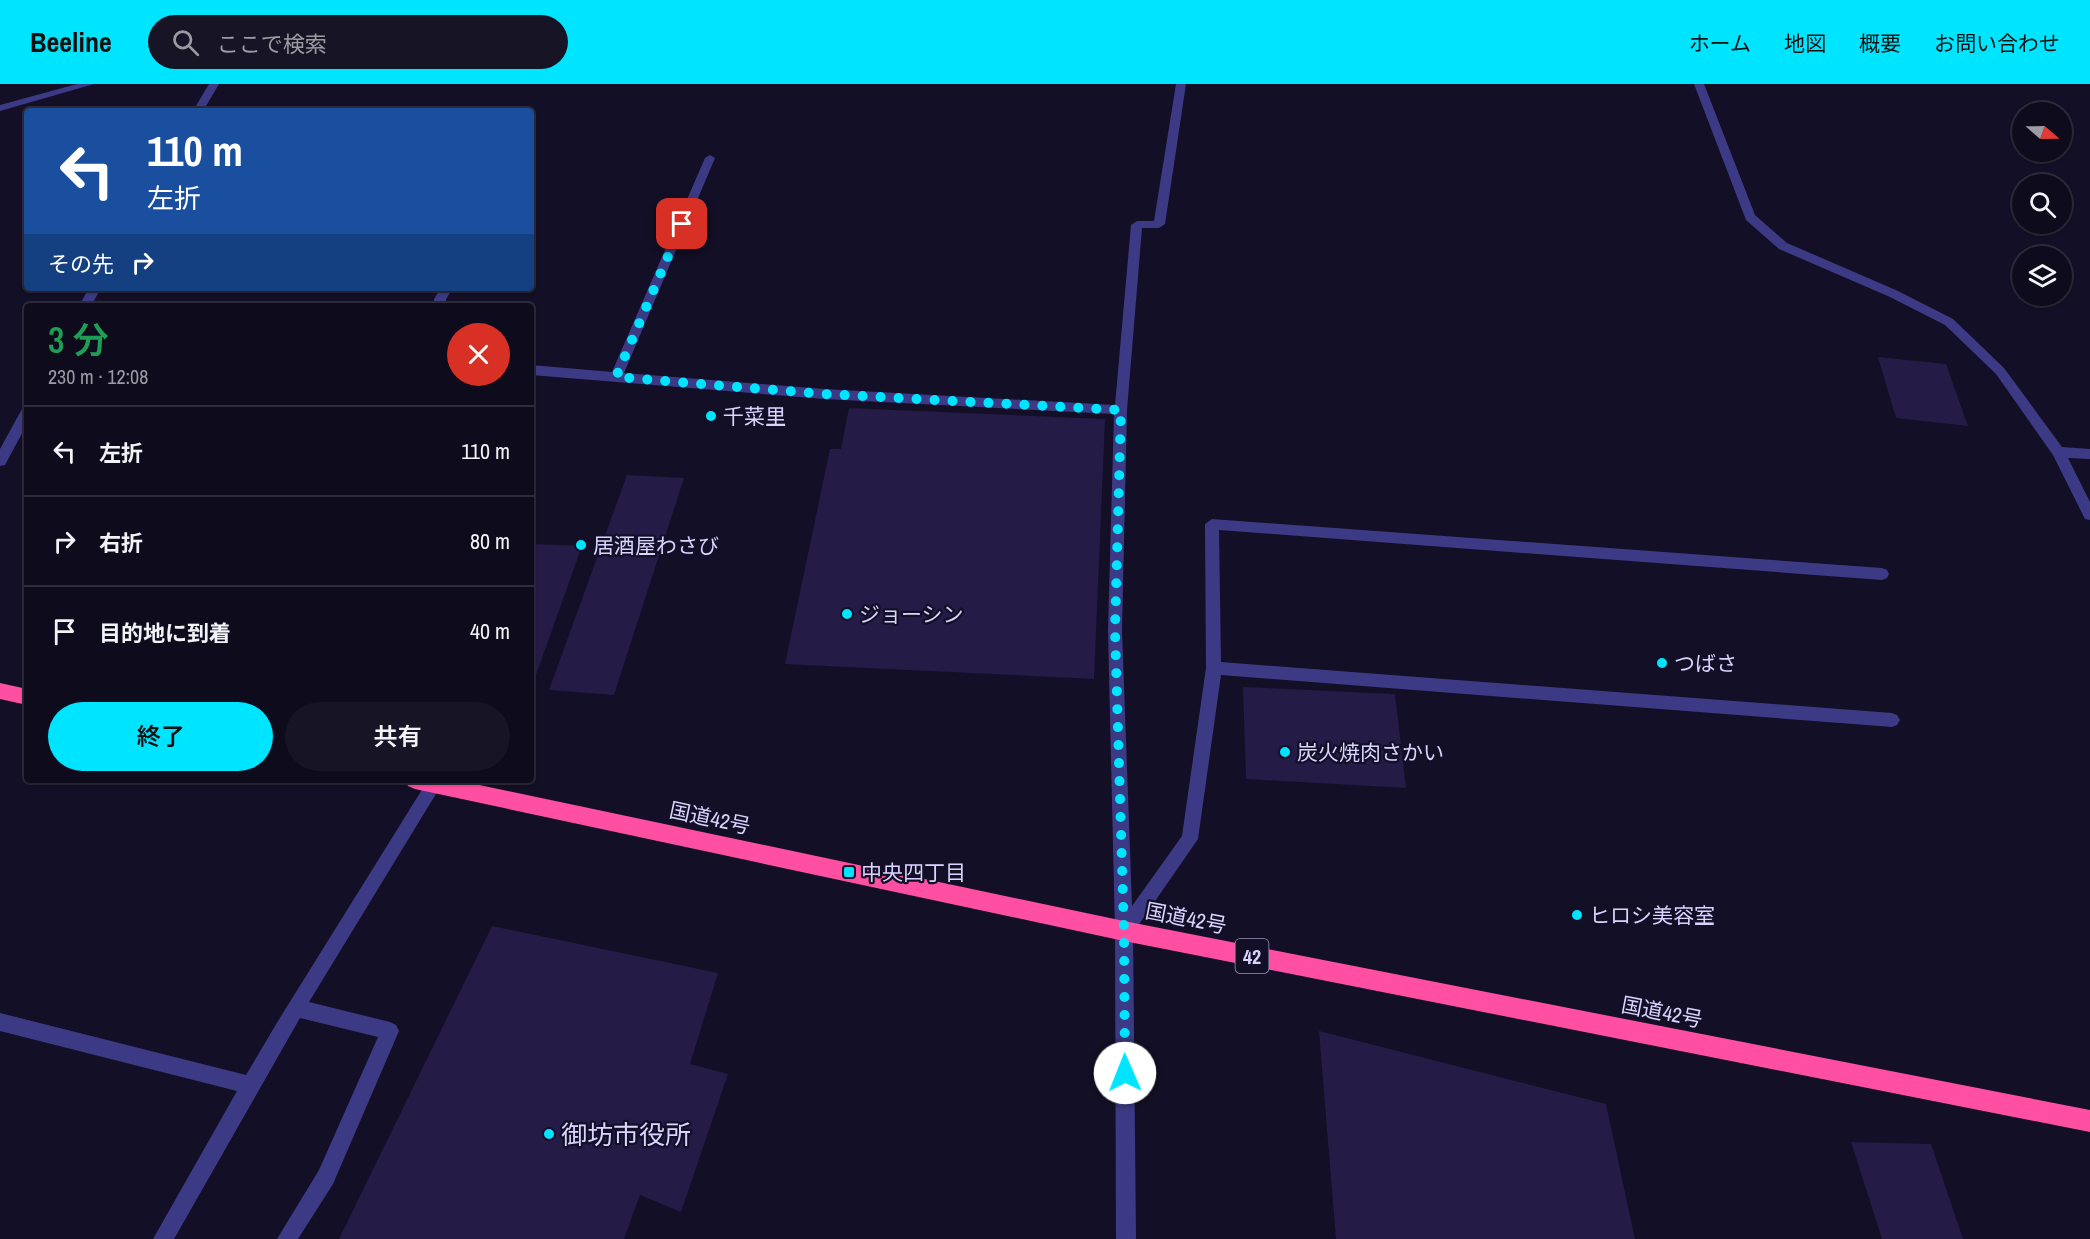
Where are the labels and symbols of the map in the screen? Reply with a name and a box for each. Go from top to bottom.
north arrow [2012,102,2072,162]
pin [656,198,707,249]
place label: 千菜里 [723,402,786,431]
marker: 千菜里 [704,409,718,423]
place label: 居酒屋わさび [593,531,719,560]
marker: 居酒屋わさび [574,538,588,552]
place label: ジョーシン [859,600,964,629]
marker: ジョーシン [840,607,854,621]
place label: つばさ [1674,649,1737,678]
marker: つばさ [1655,656,1669,670]
place label: 炭火焼肉さかい [1297,738,1444,767]
marker: 炭火焼肉さかい [1278,745,1292,759]
street label: 国道42号 [667,795,753,841]
place label: 中央四丁目 [861,858,966,887]
marker: 中央四丁目 [842,865,856,879]
street label: 国道42号 [1143,896,1229,940]
place label: ヒロシ美容室 [1589,901,1715,930]
marker: ヒロシ美容室 [1570,908,1584,922]
road number: 42 [1236,939,1268,973]
street label: 国道42号 [1619,990,1705,1034]
position arrow [1093,1041,1157,1105]
place label: 御坊市役所 [561,1117,691,1152]
marker: 御坊市役所 [542,1127,556,1141]

